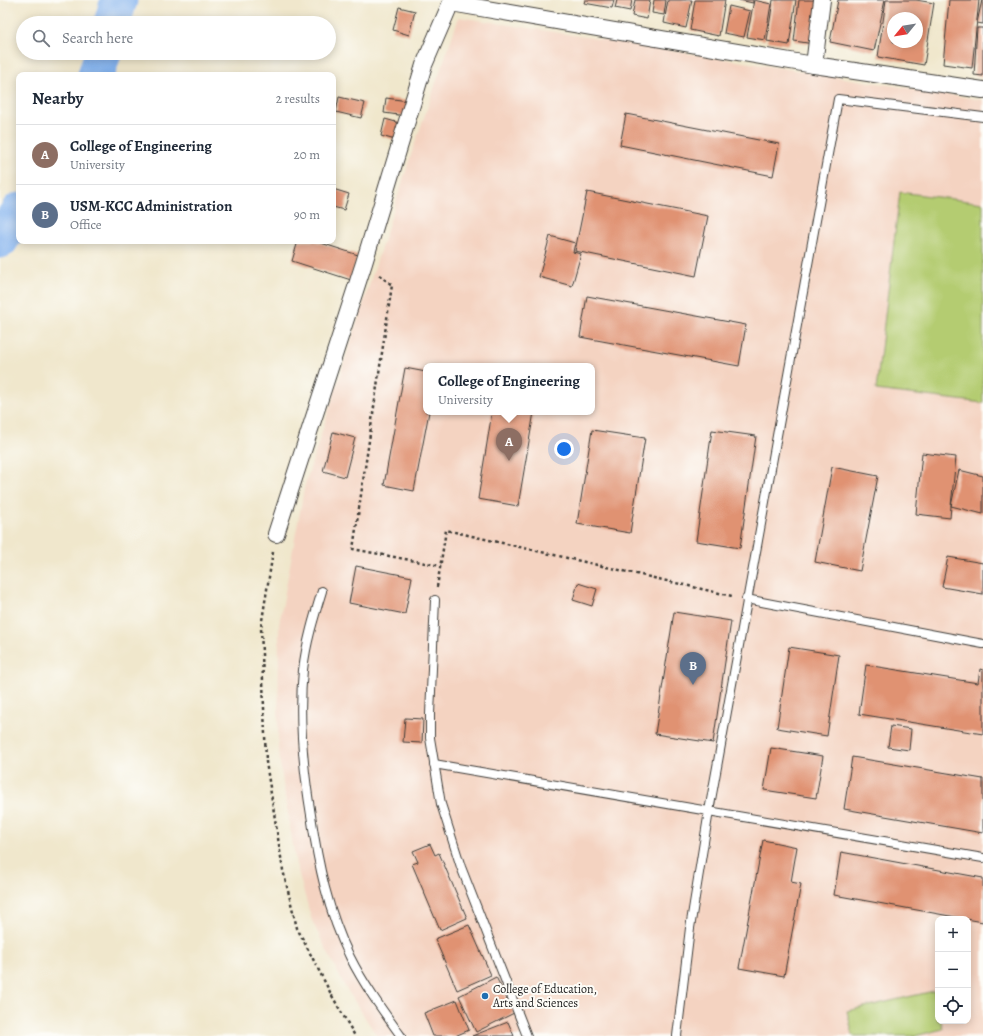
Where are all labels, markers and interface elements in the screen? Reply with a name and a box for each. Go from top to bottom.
north arrow [887,12,923,48]
search box [16,16,336,60]
icon: search [30,27,52,49]
text: Search here [62,28,133,48]
text: Nearby [32,87,83,110]
text: 2 results [276,90,320,107]
text: College of Engineering [70,136,212,156]
text: A [41,146,49,163]
text: 20 m [294,146,320,163]
text: University [70,156,125,173]
text: USM-KCC Administration [70,196,232,216]
text: B [41,206,49,223]
text: 90 m [294,206,320,223]
text: Office [70,216,102,233]
popup [423,363,595,415]
text: College of Engineering [438,371,580,391]
text: University [438,391,493,408]
pin: A [496,428,522,461]
your location [554,439,574,459]
pin: B [680,652,706,685]
map controls [935,916,971,1024]
button: + [935,916,971,952]
button: − [935,952,971,988]
place label: College of Education, Arts and Sciences [492,981,597,1011]
button: locate [935,988,971,1024]
marker: College of Education, Arts and Sciences [480,991,490,1001]

